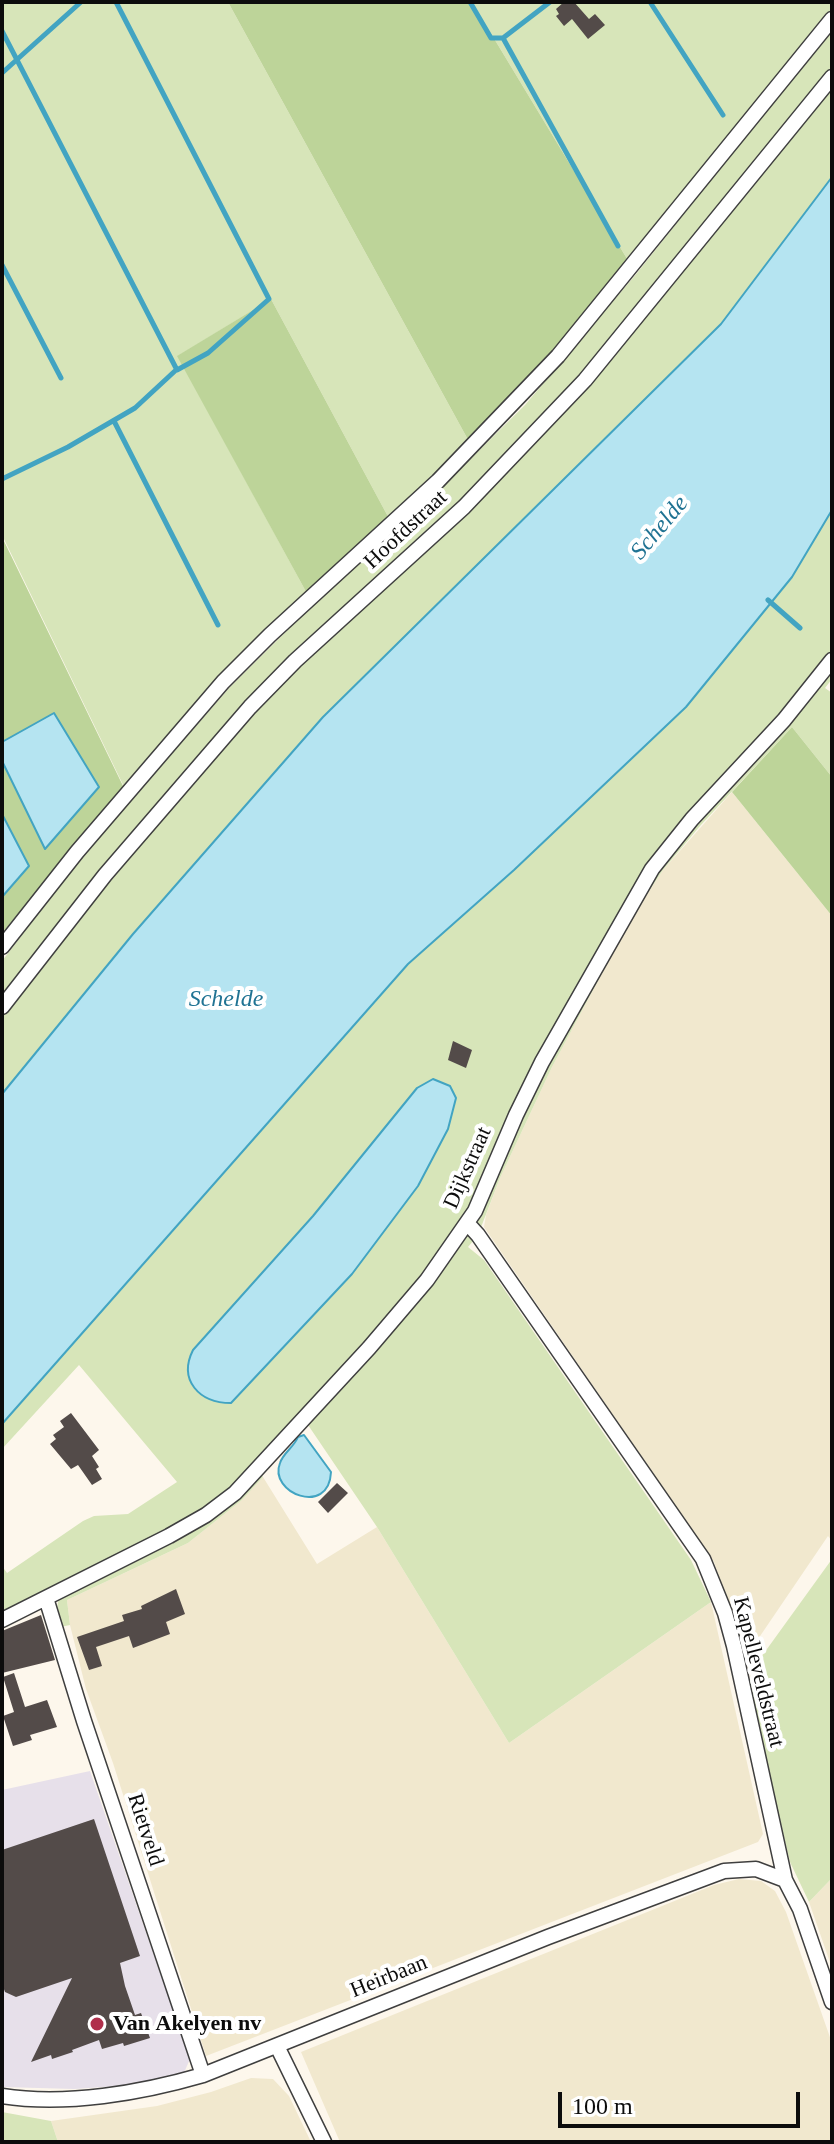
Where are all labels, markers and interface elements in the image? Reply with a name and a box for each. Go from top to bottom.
street label: Hoofdstraat [359,485,453,575]
water label: Schelde [625,490,695,566]
water label: Schelde [189,986,263,1014]
street label: Dijkstraat [438,1123,498,1213]
street label: Kapelleveldstraat [727,1594,789,1750]
street label: Rietveld [121,1790,169,1870]
street label: Heirbaan [347,1950,431,2004]
place label: Van Akelyen nv [113,2011,261,2037]
marker: Van Akelyen nv [88,2015,106,2033]
scale bar [562,2076,804,2126]
text: 100 m [572,2093,633,2119]

